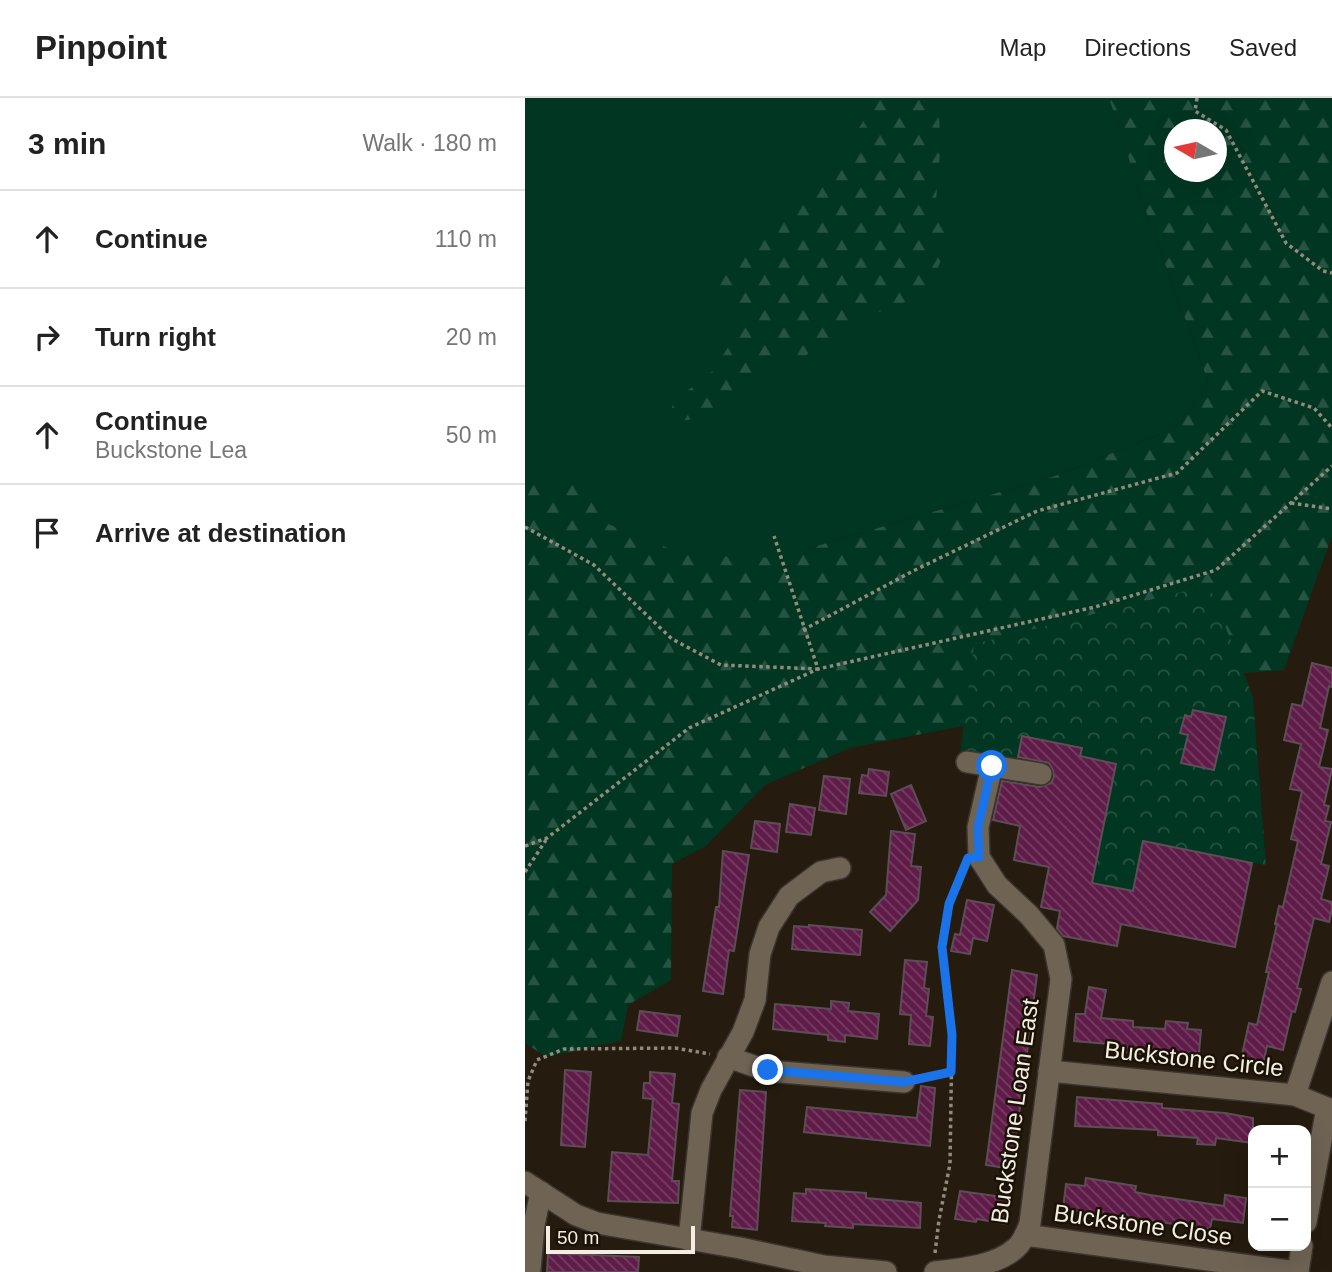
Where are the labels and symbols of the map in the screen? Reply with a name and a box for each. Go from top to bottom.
north arrow [1164,119,1227,182]
route start [976,750,1007,781]
street label: Buckstone Loan East [985,996,1044,1225]
street label: Buckstone Circle [1103,1036,1285,1081]
route end [752,1054,783,1085]
street label: Buckstone Close [1052,1199,1234,1250]
scale bar [546,1223,695,1255]

